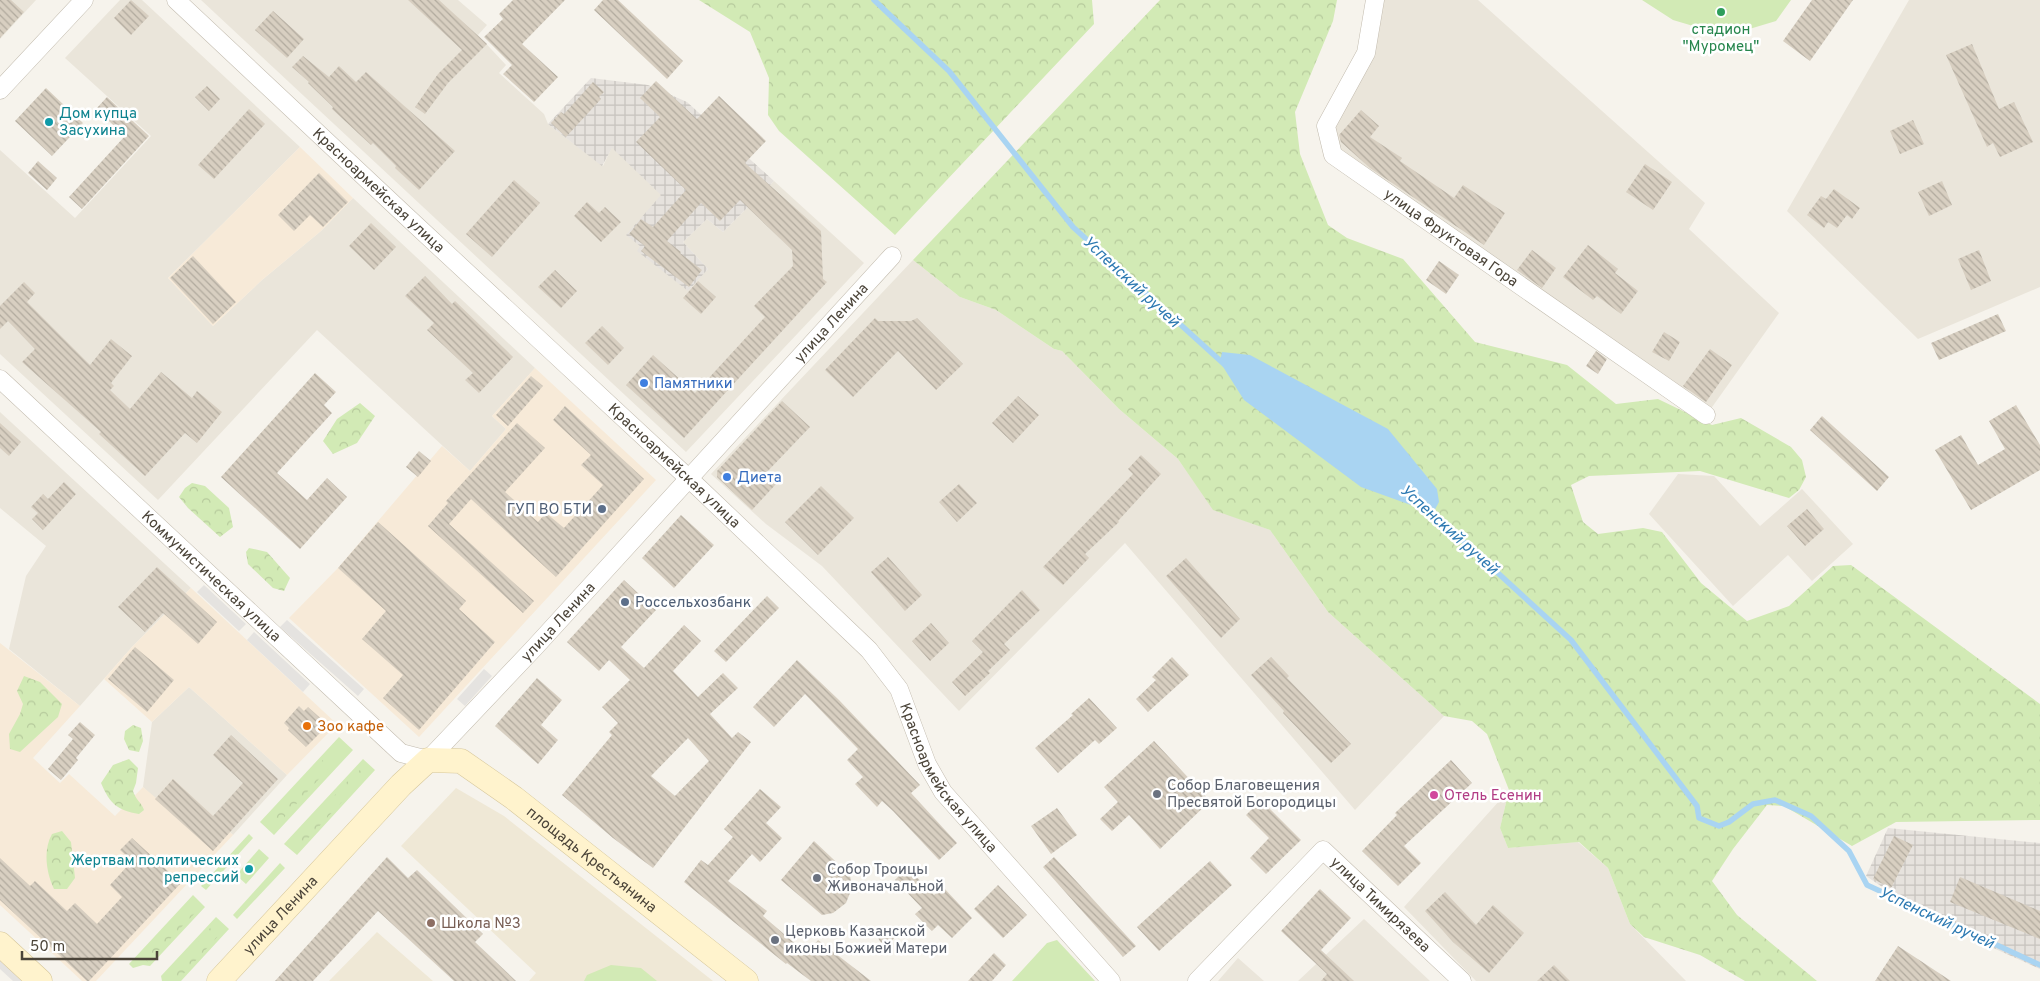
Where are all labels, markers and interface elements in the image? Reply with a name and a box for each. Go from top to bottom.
marker: стадион "Муромец" [1715,6,1727,18]
place label: стадион "Муромец" [1683,21,1759,57]
place label: Дом купца Засухина [59,105,137,141]
marker: Дом купца Засухина [43,116,55,128]
street label: Красноармейская улица [308,125,448,258]
street label: улица Фруктовая Гора [1380,185,1521,292]
water label: Успенский ручей [1078,232,1184,333]
street label: улица Ленина [791,280,873,367]
place label: Памятники [654,375,733,394]
marker: Памятники [638,377,650,389]
street label: Красноармейская улица [603,400,744,533]
place label: Диета [737,469,782,488]
marker: Диета [721,471,733,483]
water label: Успенский ручей [1395,481,1502,580]
place label: ГУП ВО БТИ [507,501,592,520]
marker: ГУП ВО БТИ [596,503,608,515]
street label: Коммунистическая улица [137,508,284,647]
street label: улица Ленина [518,579,600,667]
place label: Россельхозбанк [635,594,751,613]
marker: Россельхозбанк [619,596,631,608]
street label: Красноармейская улица [894,701,1001,857]
place label: Зоо кафе [317,718,384,737]
marker: Зоо кафе [301,720,313,732]
place label: Собор Благовещения Пресвятой Богородицы [1167,777,1336,813]
place label: Отель Есенин [1444,787,1542,806]
marker: Собор Благовещения Пресвятой Богородицы [1151,788,1163,800]
marker: Отель Есенин [1428,789,1440,801]
street label: площадь Крестьянина [522,803,660,918]
place label: Жертвам политических репрессий [71,852,239,888]
street label: улица Тимирязева [1325,854,1434,957]
place label: Собор Троицы Живоначальной [827,861,944,897]
marker: Жертвам политических репрессий [243,863,255,875]
marker: Собор Троицы Живоначальной [811,872,823,884]
street label: улица Ленина [240,873,323,960]
water label: Успенский ручей [1875,883,1998,955]
place label: Школа №3 [441,915,521,934]
marker: Школа №3 [425,917,437,929]
place label: Церковь Казанской иконы Божией Матери [785,923,947,959]
scale bar [22,928,158,960]
marker: Церковь Казанской иконы Божией Матери [769,934,781,946]
text: 50 m [30,938,65,957]

